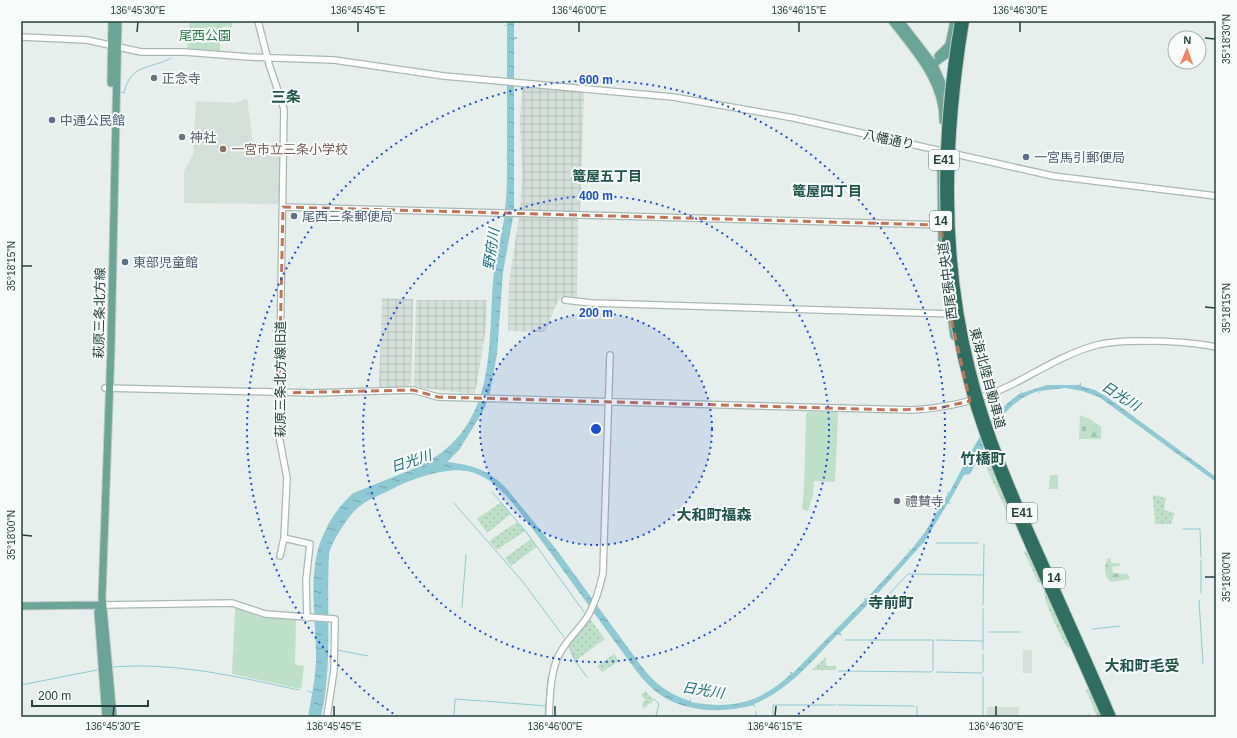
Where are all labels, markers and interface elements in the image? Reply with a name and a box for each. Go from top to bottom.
text: 136°45'30"E [110,5,166,16]
text: 136°45'45"E [330,5,386,16]
text: 136°46'00"E [551,5,607,16]
text: 136°46'15"E [771,5,827,16]
text: 136°46'30"E [992,5,1048,16]
text: 35°18'30"N [1221,14,1232,64]
park label: 尾西公園 [179,28,231,43]
north arrow [1167,30,1207,70]
text: N [1183,34,1192,46]
place label: 正念寺 [162,71,201,86]
marker: 正念寺 [149,73,159,83]
text: 600 m [579,73,613,87]
district label: 三条 [271,88,301,105]
place label: 中通公民館 [60,113,125,128]
marker: 中通公民館 [47,115,57,125]
street label: 八幡通り [862,127,916,152]
place label: 神社 [190,130,216,145]
marker: 神社 [177,132,187,142]
place label: 一宮市立三条小学校 [231,142,348,157]
marker: 一宮市立三条小学校 [218,144,228,154]
road number: E41 [929,150,959,170]
place label: 一宮馬引郵便局 [1034,150,1125,165]
marker: 一宮馬引郵便局 [1021,152,1031,162]
district label: 篭屋五丁目 [572,168,642,184]
district label: 篭屋四丁目 [792,183,862,199]
text: 400 m [579,189,613,203]
place label: 尾西三条郵便局 [302,209,393,224]
marker: 尾西三条郵便局 [289,211,299,221]
road number: 14 [930,211,952,231]
water label: 野府川 [480,225,502,271]
text: 35°18'15"N [6,241,17,291]
street label: 西尾張中央道 [935,241,960,321]
place label: 東部児童館 [133,255,198,270]
marker: 東部児童館 [120,257,130,267]
street label: 萩原三条北方線 [91,267,108,359]
text: 35°18'15"N [1221,283,1232,333]
text: 200 m [579,306,613,320]
street label: 萩原三条北方線旧道 [273,320,288,438]
street label: 東海北陸自動車道 [967,326,1008,430]
water label: 日光川 [1099,378,1145,415]
centre of rings [589,422,603,436]
water label: 日光川 [389,446,435,475]
district label: 竹橋町 [960,450,1006,467]
place label: 禮賛寺 [905,494,944,509]
marker: 禮賛寺 [892,496,902,506]
road number: E41 [1007,503,1037,523]
district label: 大和町福森 [676,506,752,523]
text: 35°18'00"N [6,510,17,560]
text: 35°18'00"N [1221,552,1232,602]
road number: 14 [1043,568,1065,588]
district label: 寺前町 [868,594,914,611]
district label: 大和町毛受 [1104,657,1180,674]
water label: 日光川 [681,679,727,701]
scale bar [32,682,148,708]
text: 200 m [38,689,71,703]
text: 136°45'30"E [85,721,141,732]
text: 136°45'45"E [306,721,362,732]
text: 136°46'00"E [527,721,583,732]
text: 136°46'15"E [747,721,803,732]
text: 136°46'30"E [968,721,1024,732]

